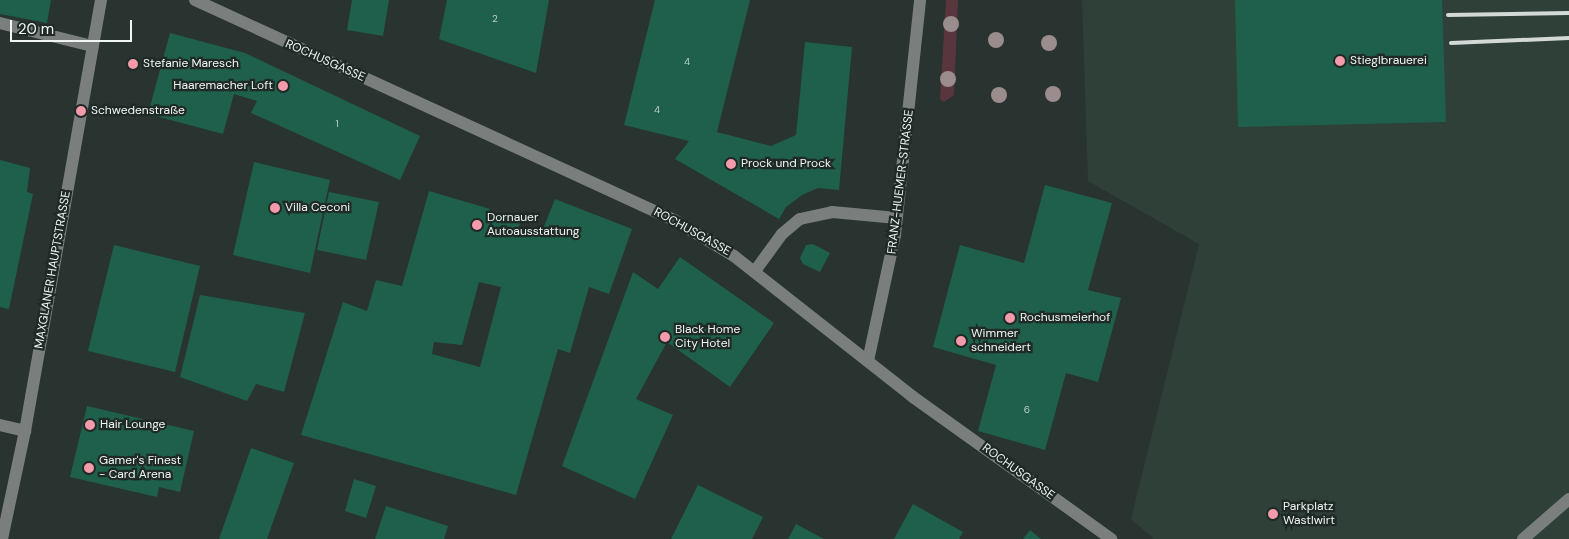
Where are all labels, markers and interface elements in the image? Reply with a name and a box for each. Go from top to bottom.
scale bar [12,10,135,42]
house number: 2 [492,13,498,25]
text: 20 m [18,19,54,39]
street label: ROCHUSGASSE [283,37,367,85]
place label: Stieglbrauerei [1350,54,1427,68]
marker: Stieglbrauerei [1334,55,1346,67]
house number: 4 [684,56,690,68]
place label: Stefanie Maresch [143,57,239,71]
marker: Stefanie Maresch [127,58,139,70]
place label: Haaremacher Loft [173,79,273,93]
marker: Haaremacher Loft [277,80,289,92]
place label: Schwedenstraße [91,104,185,118]
house number: 4 [654,104,660,116]
marker: Schwedenstraße [75,105,87,117]
street label: FRANZ-HUEMER-STRASSE [885,109,917,255]
house number: 1 [335,118,339,130]
place label: Prock und Prock [741,157,831,171]
marker: Prock und Prock [725,158,737,170]
street label: MAXGLANER HAUPTSTRASSE [32,190,74,350]
place label: Villa Ceconi [285,201,350,215]
marker: Villa Ceconi [269,202,281,214]
street label: ROCHUSGASSE [651,205,733,259]
place label: Dornauer Autoausstattung [487,211,579,239]
marker: Dornauer Autoausstattung [471,219,483,231]
place label: Rochusmeierhof [1020,311,1110,325]
marker: Rochusmeierhof [1004,312,1016,324]
place label: Black Home City Hotel [675,323,740,351]
place label: Wimmer schneidert [971,327,1031,355]
marker: Black Home City Hotel [659,331,671,343]
marker: Wimmer schneidert [955,335,967,347]
house number: 6 [1024,404,1030,416]
place label: Hair Lounge [100,418,165,432]
marker: Hair Lounge [84,419,96,431]
street label: ROCHUSGASSE [979,441,1057,503]
place label: Gamer's Finest - Card Arena [99,454,181,482]
marker: Gamer's Finest - Card Arena [83,462,95,474]
place label: Parkplatz Wastlwirt [1283,500,1335,528]
marker: Parkplatz Wastlwirt [1267,508,1279,520]

